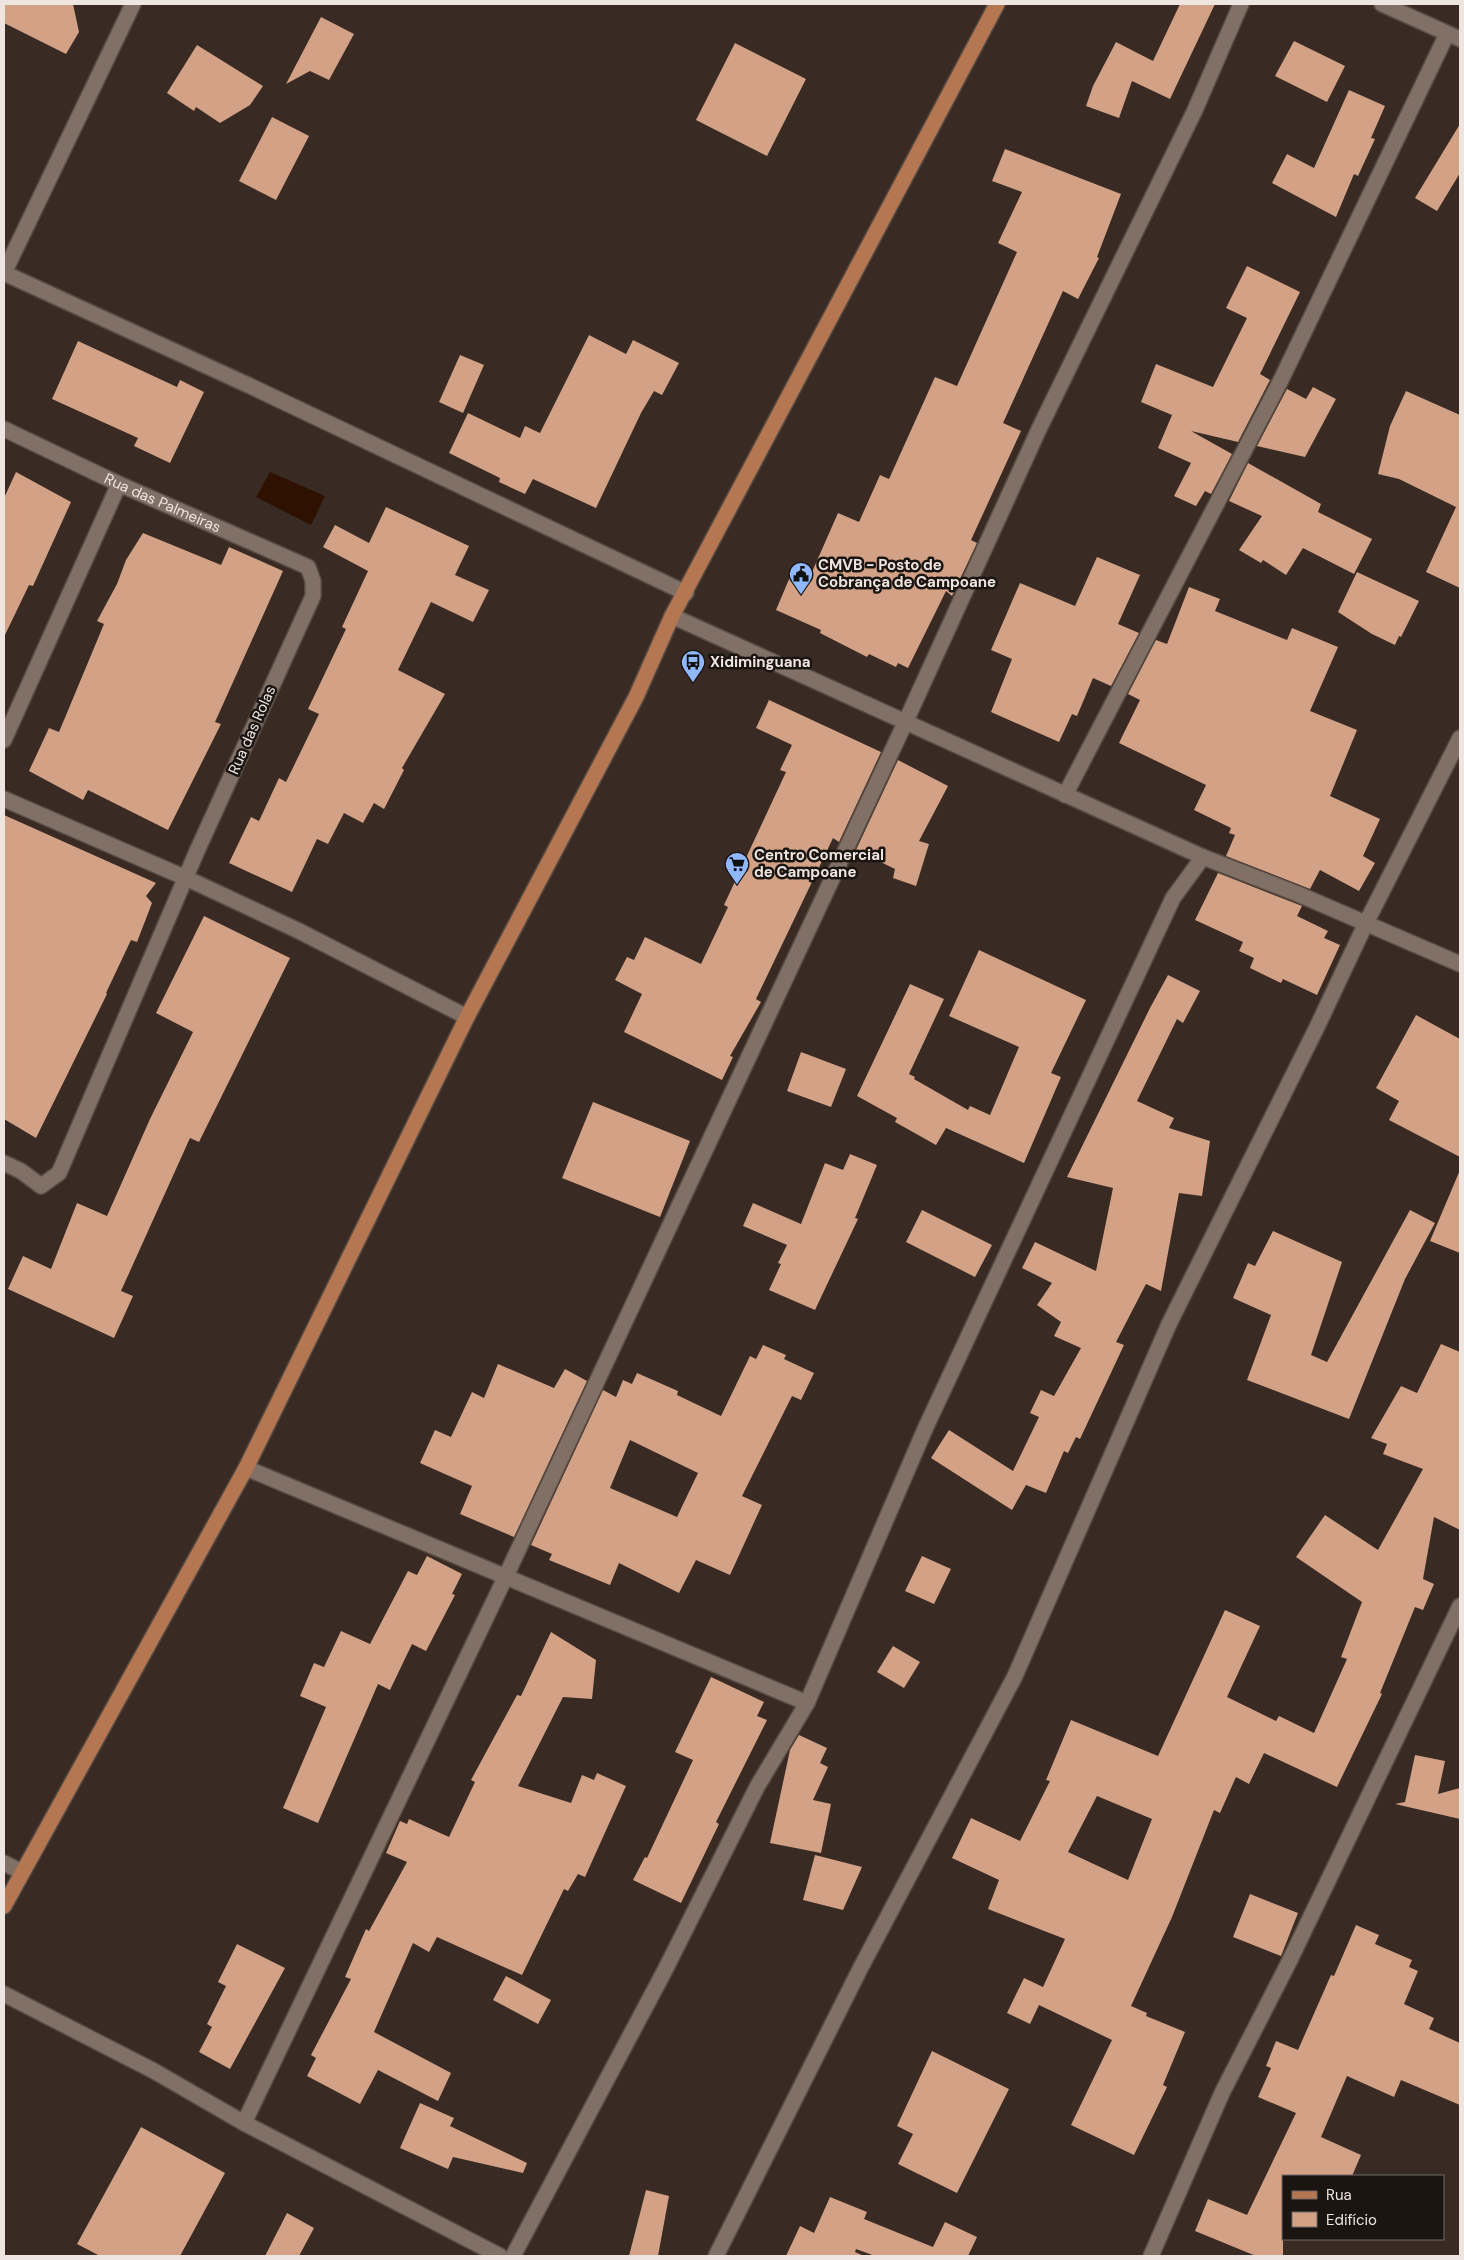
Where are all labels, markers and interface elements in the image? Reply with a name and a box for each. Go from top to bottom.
street label: Rua das Palmeiras [101,468,224,537]
place label: CMVB - Posto de Cobrança de Campoane [818,555,996,592]
public building icon: CMVB - Posto de Cobrança de Campoane [788,561,814,595]
bus stop icon: Xidiminguana [680,649,706,683]
place label: Xidiminguana [710,652,811,672]
street label: Rua das Rolas [224,682,280,778]
place label: Centro Comercial de Campoane [754,845,884,882]
supermarket icon: Centro Comercial de Campoane [724,851,750,885]
legend [1282,2175,1444,2240]
text: Rua [1326,2185,1352,2205]
text: Edifício [1326,2210,1377,2230]

